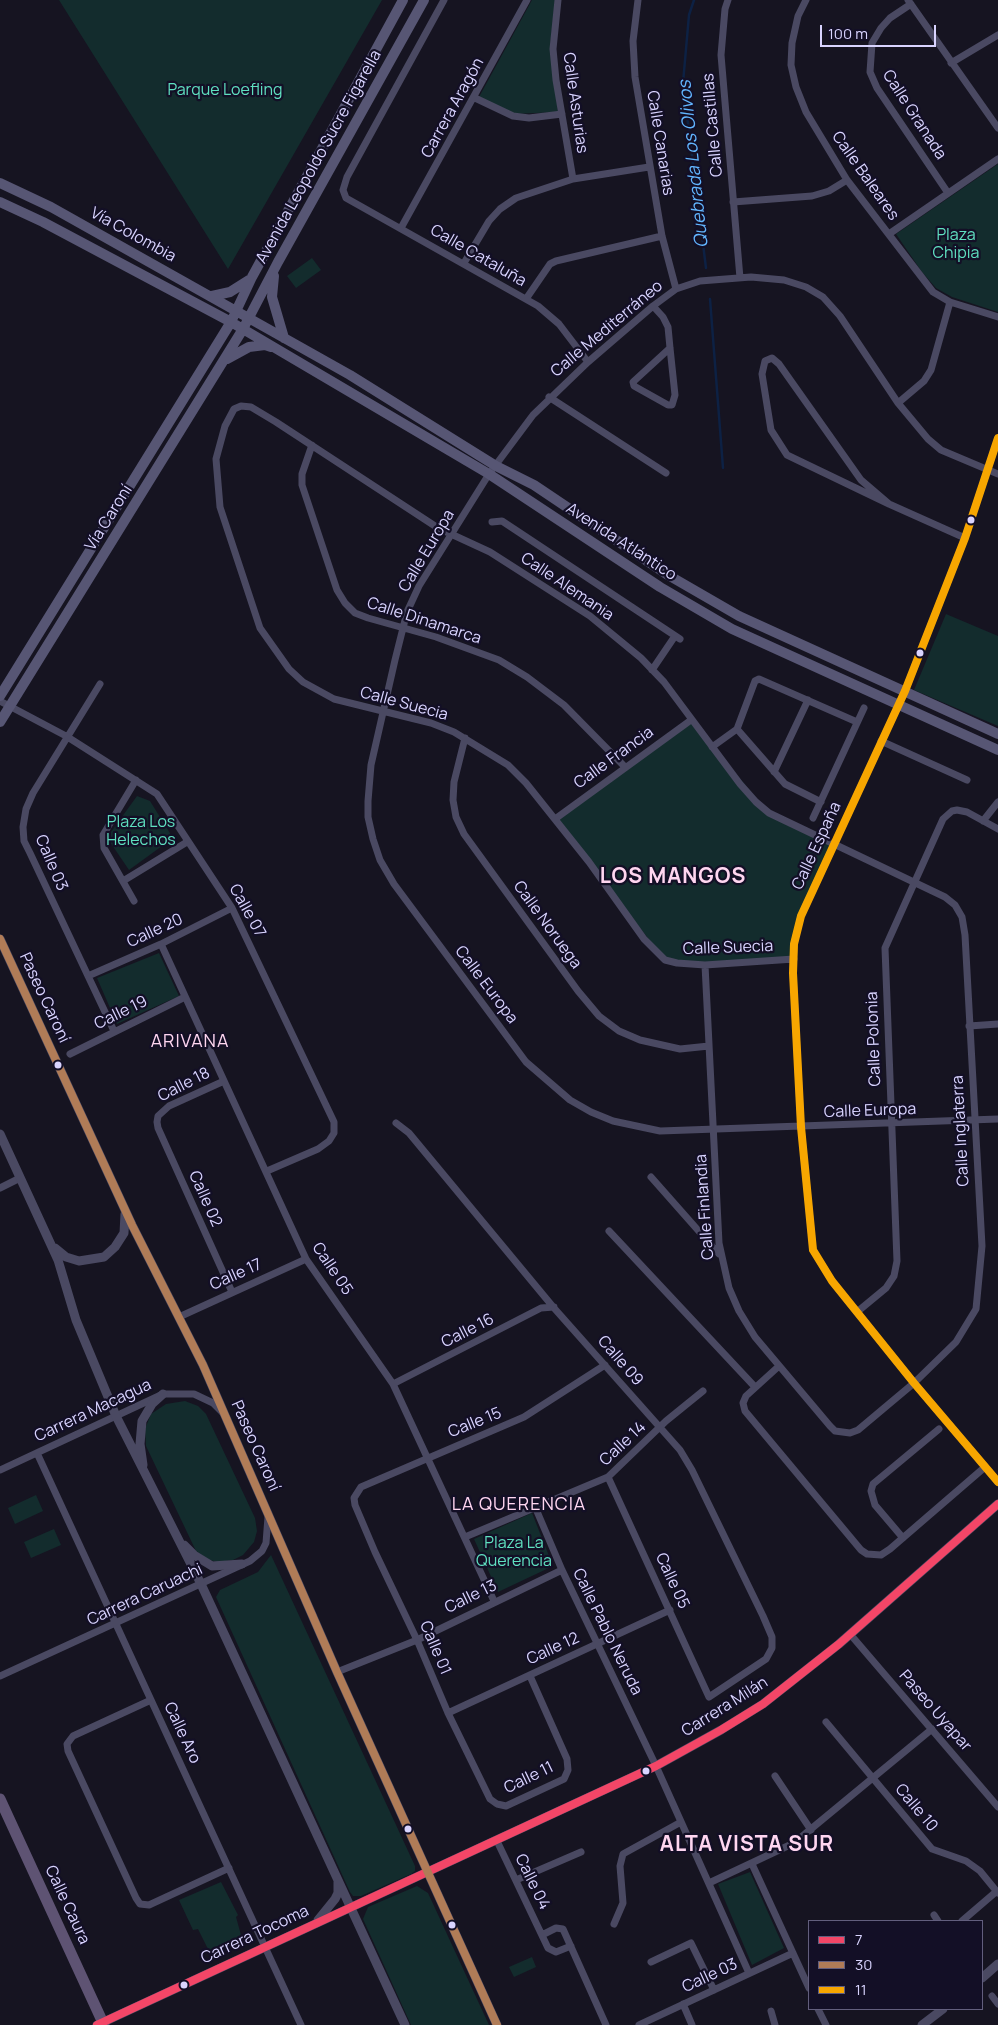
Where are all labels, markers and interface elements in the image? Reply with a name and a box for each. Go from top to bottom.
scale bar [823,15,939,47]
text: 100 m [828,23,868,44]
street label: Avenida Leopoldo Sucre Figarella [252,47,386,267]
street label: Calle Asturias [558,51,592,155]
street label: Carrera Aragón [418,55,488,161]
street label: Calle Granada [878,67,950,163]
street label: Calle Castillas [699,72,727,178]
water label: Quebrada Los Olivos [674,79,714,249]
park label: Parque Loefling [167,81,283,101]
street label: Calle Canarias [642,89,678,197]
street label: Calle Baleares [827,128,903,224]
street label: Vía Colombia [87,204,179,266]
street label: Calle Cataluña [427,221,529,291]
park label: Plaza Chipia [933,226,979,264]
street label: Calle Mediterráneo [547,277,667,381]
street label: Vía Caroní [81,482,137,554]
street label: Avenida Atlántico [562,499,680,585]
street label: Calle Europa [395,506,459,596]
unlabelled marker [966,515,976,525]
street label: Calle Alemania [517,549,617,625]
street label: Calle Dinamarca [364,593,484,649]
unlabelled marker [915,648,925,658]
street label: Calle Suecia [358,683,450,725]
street label: Calle Francia [571,723,657,793]
street label: Calle España [788,799,846,893]
park label: Plaza Los Helechos [106,813,176,851]
street label: Calle 03 [31,832,71,894]
district label: LOS MANGOS [598,864,748,890]
street label: Calle Noruega [509,877,585,973]
street label: Calle 07 [225,881,269,941]
street label: Calle 20 [124,910,186,952]
street label: Calle Suecia [683,937,773,959]
street label: Calle Europa [451,942,521,1028]
street label: Paseo Caroní [15,950,73,1046]
street label: Calle Polonia [863,991,885,1087]
street label: Calle 19 [91,992,151,1034]
district label: ARIVANA [150,1031,230,1053]
unlabelled marker [53,1060,63,1070]
street label: Calle 18 [155,1064,213,1106]
street label: Calle Inglaterra [949,1075,973,1187]
street label: Calle Europa [823,1100,917,1122]
street label: Calle Finlandia [692,1154,718,1260]
street label: Calle 02 [184,1168,226,1230]
street label: Calle 05 [307,1239,357,1299]
street label: Calle 17 [207,1255,265,1295]
street label: Calle 16 [438,1310,498,1352]
street label: Calle 09 [593,1332,647,1390]
street label: Carrera Macagua [32,1376,154,1446]
street label: Paseo Caroní [226,1398,284,1494]
street label: Calle 15 [446,1404,504,1442]
street label: Calle 14 [596,1418,650,1470]
district label: LA QUERENCIA [450,1494,588,1516]
park label: Plaza La Querencia [476,1534,552,1572]
street label: Calle 05 [651,1550,693,1612]
street label: Carrera Caruachi [84,1560,206,1630]
street label: Calle Pablo Neruda [568,1566,646,1698]
street label: Calle 13 [442,1576,500,1618]
street label: Calle 01 [415,1618,455,1678]
street label: Calle 12 [524,1629,582,1669]
street label: Paseo Uyapar [895,1667,975,1755]
street label: Carrera Milán [678,1673,772,1741]
street label: Calle Aro [159,1699,205,1767]
street label: Calle 11 [501,1758,557,1798]
unlabelled marker [641,1766,651,1776]
street label: Calle 10 [891,1780,941,1836]
unlabelled marker [403,1824,413,1834]
district label: ALTA VISTA SUR [658,1832,836,1858]
street label: Calle 04 [510,1851,554,1913]
street label: Calle Caura [40,1863,94,1947]
street label: Carrera Tocoma [198,1902,312,1968]
unlabelled marker [447,1920,457,1930]
legend [808,1920,983,2010]
text: 7 [855,1929,863,1950]
text: 30 [855,1954,872,1975]
street label: Calle 03 [679,1955,741,1997]
text: 11 [855,1979,867,2000]
unlabelled marker [179,1980,189,1990]

